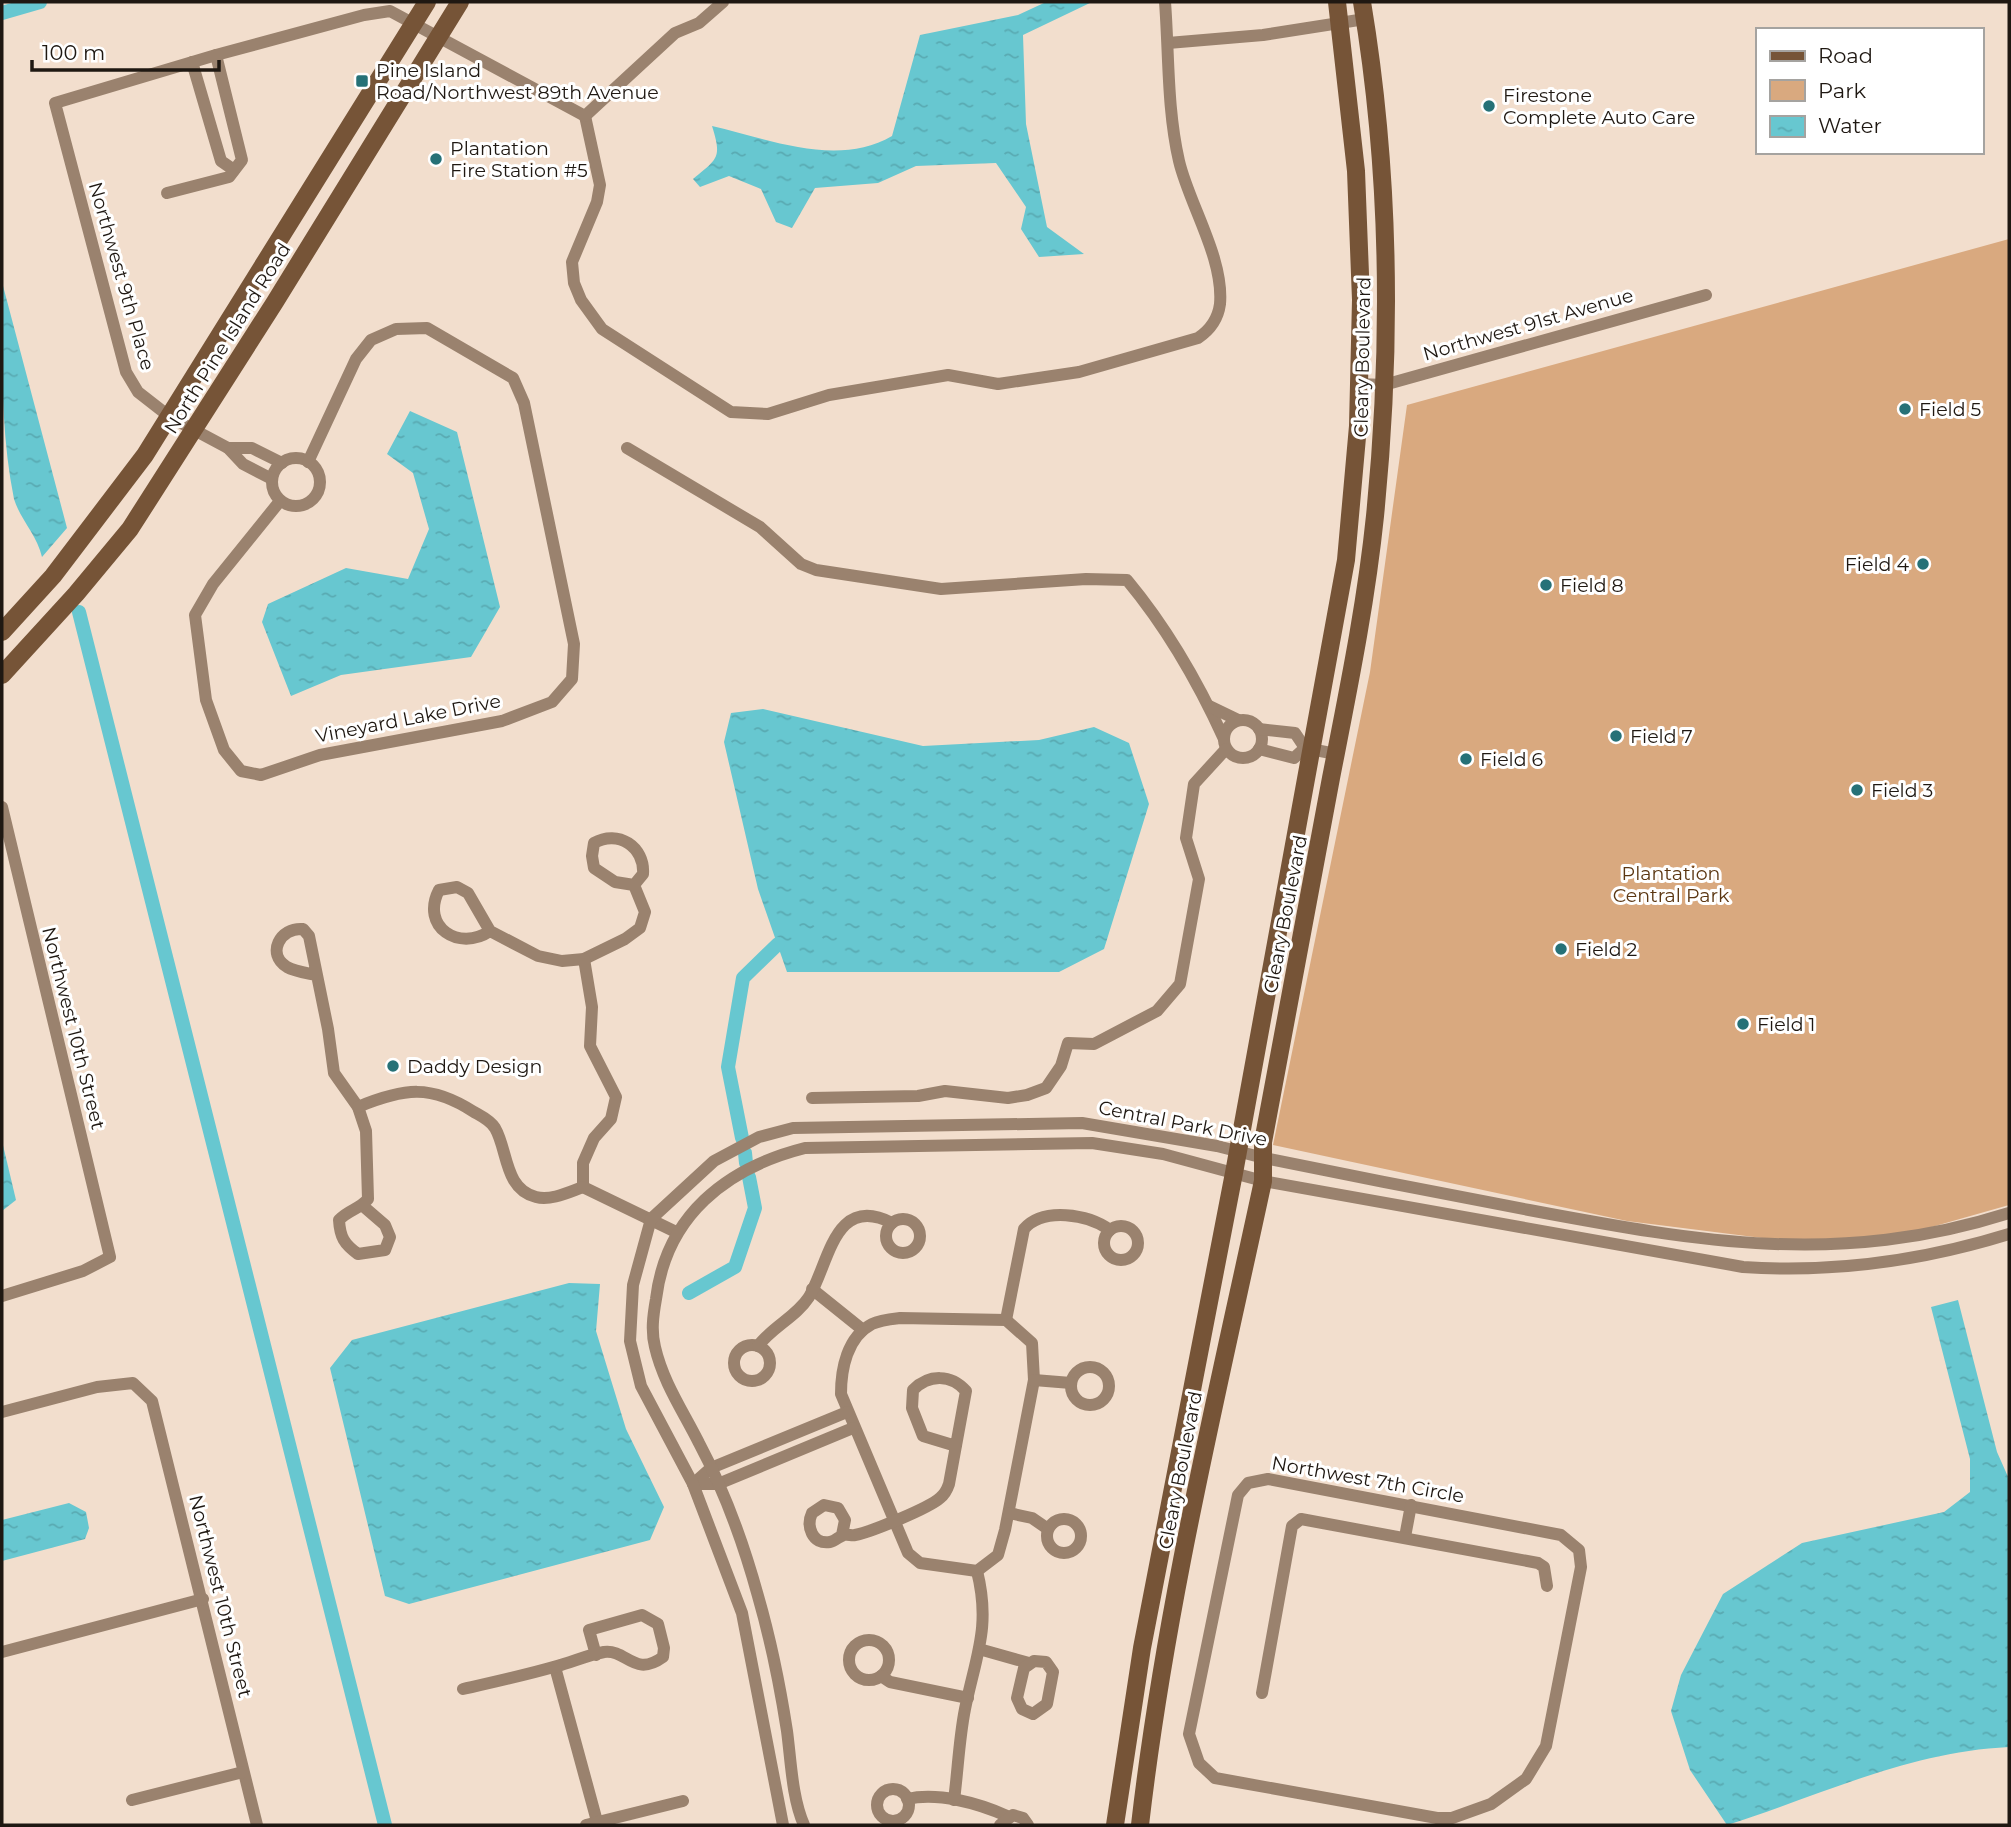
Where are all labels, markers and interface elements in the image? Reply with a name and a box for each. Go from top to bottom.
scale bar [32,28,219,72]
legend [1756,28,1983,154]
text: 100 m [42,40,105,65]
text: Road [1818,43,1873,68]
place label: Pine Island Road/Northwest 89th Avenue [376,59,659,104]
marker: Pine Island Road/Northwest 89th Avenue [354,73,370,89]
text: Park [1818,78,1866,103]
place label: Firestone Complete Auto Care [1503,84,1695,129]
marker: Firestone Complete Auto Care [1481,98,1497,114]
text: Water [1818,113,1882,138]
place label: Plantation Fire Station #5 [450,137,588,182]
marker: Plantation Fire Station #5 [428,151,444,167]
street label: Northwest 9th Place [84,179,159,373]
street label: North Pine Island Road [159,239,296,438]
street label: Cleary Boulevard [1350,277,1375,437]
street label: Northwest 91st Avenue [1420,283,1636,366]
place label: Field 5 [1919,398,1982,421]
marker: Field 5 [1897,401,1913,417]
place label: Field 4 [1845,553,1909,576]
marker: Field 4 [1915,556,1931,572]
place label: Field 8 [1560,574,1624,597]
marker: Field 8 [1538,577,1554,593]
street label: Vineyard Lake Drive [314,689,503,748]
place label: Field 7 [1630,725,1693,748]
marker: Field 7 [1608,728,1624,744]
place label: Field 6 [1480,748,1543,771]
marker: Field 6 [1458,751,1474,767]
place label: Field 3 [1871,779,1933,802]
marker: Field 3 [1849,782,1865,798]
street label: Cleary Boulevard [1259,833,1312,995]
park label: Plantation Central Park [1613,862,1730,907]
street label: Northwest 10th Street [37,924,110,1132]
place label: Field 2 [1575,938,1638,961]
marker: Field 2 [1553,941,1569,957]
place label: Field 1 [1757,1013,1815,1036]
marker: Field 1 [1735,1016,1751,1032]
place label: Daddy Design [407,1055,542,1078]
marker: Daddy Design [385,1058,401,1074]
street label: Central Park Drive [1097,1096,1269,1151]
street label: Cleary Boulevard [1154,1389,1207,1551]
street label: Northwest 7th Circle [1270,1451,1466,1508]
street label: Northwest 10th Street [184,1492,257,1700]

